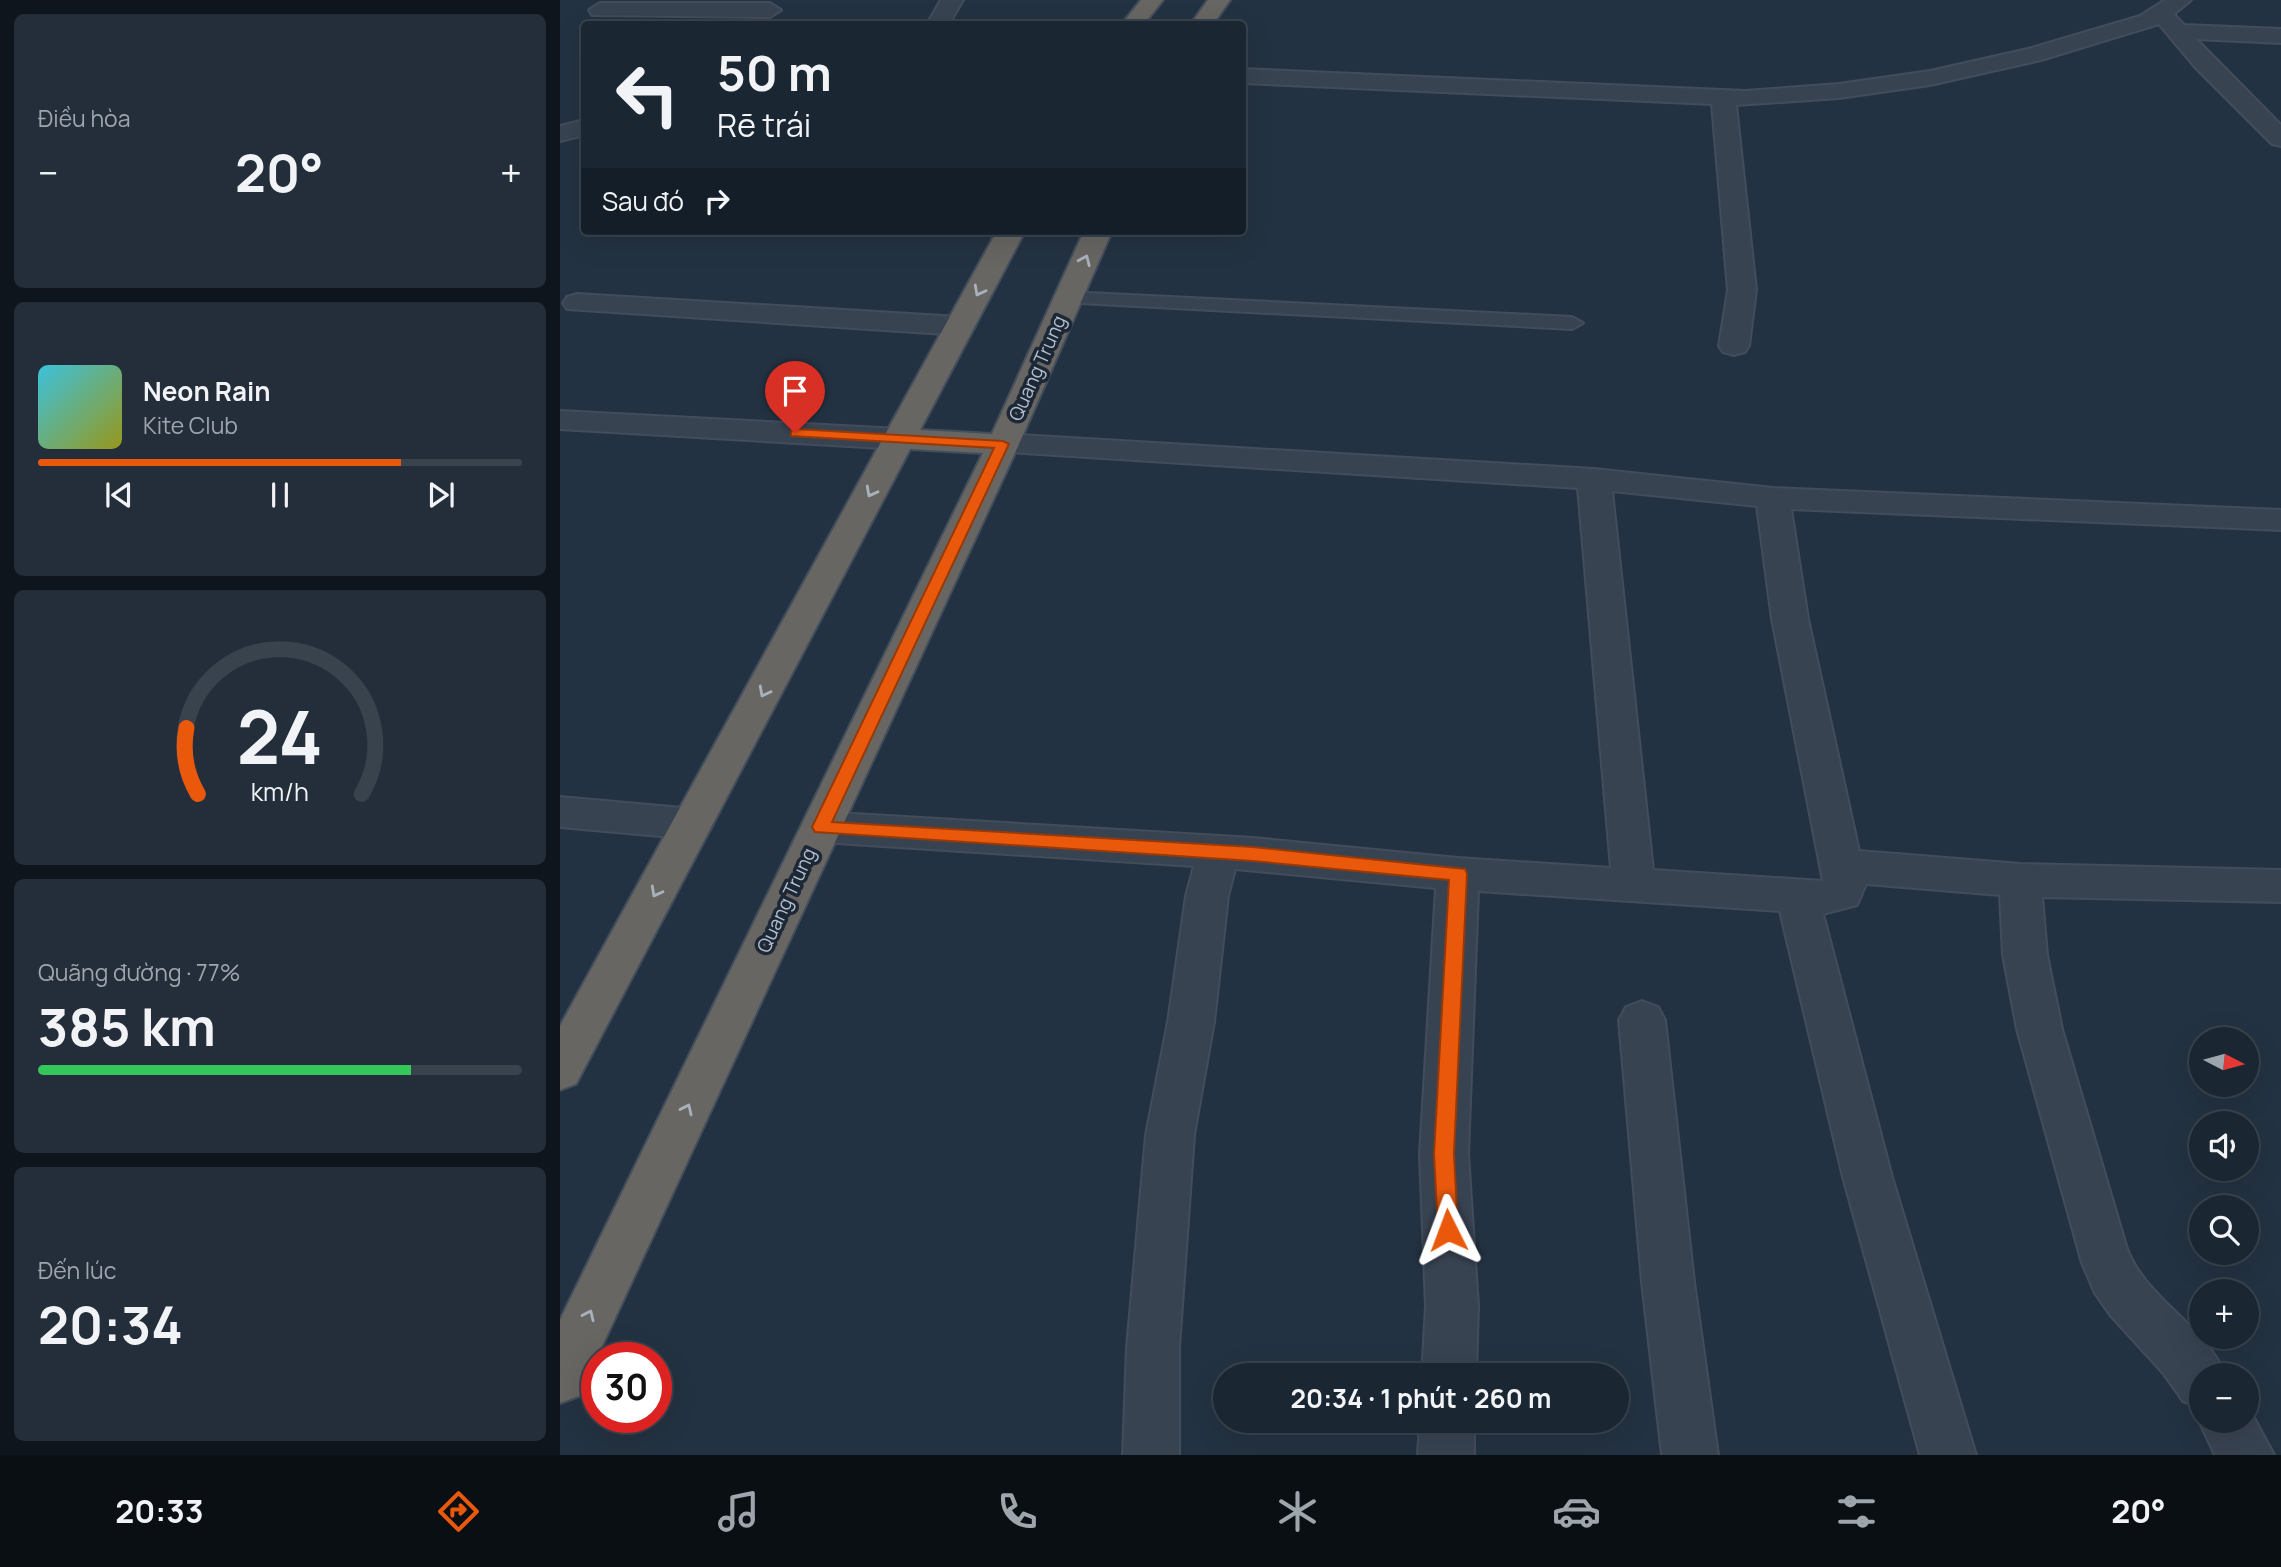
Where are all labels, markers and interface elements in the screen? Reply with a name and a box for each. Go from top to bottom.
text: 50 m [717,39,832,106]
icon: left [602,49,693,140]
text: Điều hòa [38,102,130,134]
text: Rẽ trái [717,103,811,147]
text: 20° [235,137,324,208]
text: − [38,146,59,198]
text: + [500,146,522,198]
icon: right [698,182,736,220]
text: Sau đó [602,183,684,219]
one-way arrow [1077,255,1091,267]
one-way arrow [974,284,987,296]
street label: Quang Trung [1002,311,1072,425]
pin [765,361,825,433]
icon: arrive [776,372,814,410]
text: Neon Rain [143,373,271,409]
text: Kite Club [143,409,238,441]
icon: previous [100,476,138,514]
icon: pause [261,476,299,514]
icon: next [422,476,460,514]
one-way arrow [866,484,880,497]
one-way arrow [758,685,772,697]
text: 24 [237,686,323,786]
text: km/h [251,773,309,808]
street label: Quang Trung [750,843,822,957]
one-way arrow [651,885,664,897]
text: Quãng đường · 77% [38,956,240,988]
text: 385 km [38,991,216,1062]
north arrow [2189,1027,2259,1097]
map controls [2189,1027,2259,1433]
one-way arrow [679,1104,693,1117]
button: sound [2189,1111,2259,1181]
position arrow [1411,1193,1485,1267]
button: search [2189,1195,2259,1265]
text: Đến lúc [38,1254,116,1286]
button: + [2189,1279,2259,1349]
text: 20:34 [38,1289,183,1360]
one-way arrow [581,1310,595,1322]
speed limit sign: 30 [581,1342,672,1433]
button: − [2189,1363,2259,1433]
text: 20:34 · 1 phút · 260 m [1291,1380,1551,1416]
icon: directions [434,1487,483,1536]
icon: music [714,1487,763,1536]
icon: phone [993,1487,1042,1536]
icon: climate [1273,1487,1322,1536]
icon: car [1552,1487,1601,1536]
icon: filters [1832,1487,1881,1536]
text: 20:33 [115,1489,204,1533]
text: 20° [2111,1489,2166,1533]

